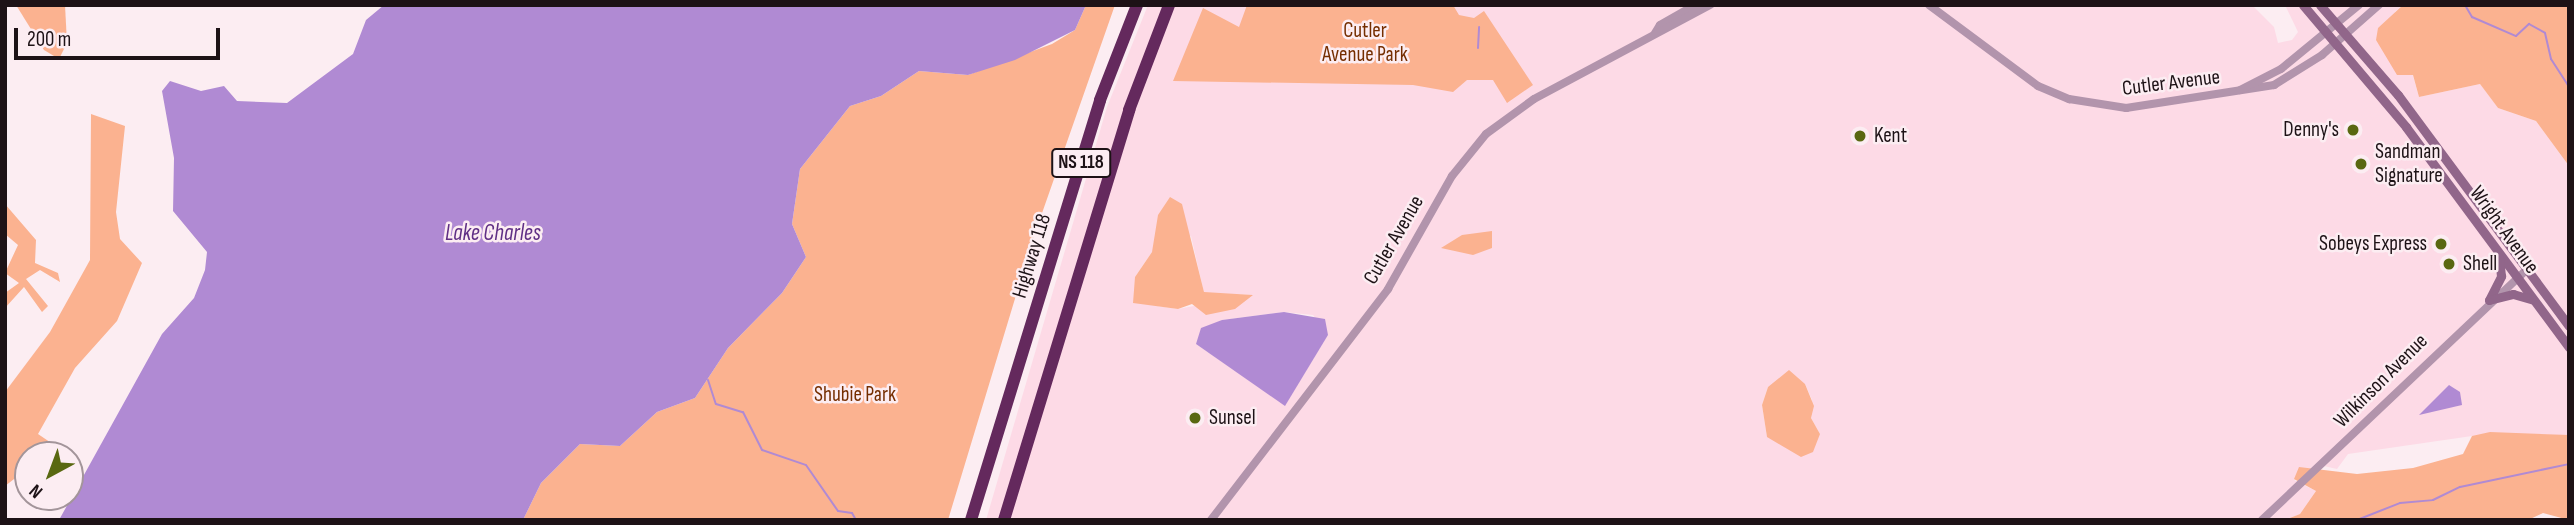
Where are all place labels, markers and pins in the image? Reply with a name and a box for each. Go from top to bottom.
place label: Denny's [2283,117,2339,143]
marker: Denny's [2345,122,2361,138]
place label: Kent [1874,123,1907,149]
marker: Kent [1852,128,1868,144]
place label: Sandman Signature [2375,139,2443,189]
marker: Sandman Signature [2353,156,2369,172]
place label: Sobeys Express [2319,231,2427,257]
marker: Sobeys Express [2433,236,2449,252]
place label: Shell [2463,251,2497,277]
marker: Shell [2441,256,2457,272]
place label: Sunsel [1209,405,1256,431]
marker: Sunsel [1187,410,1203,426]

